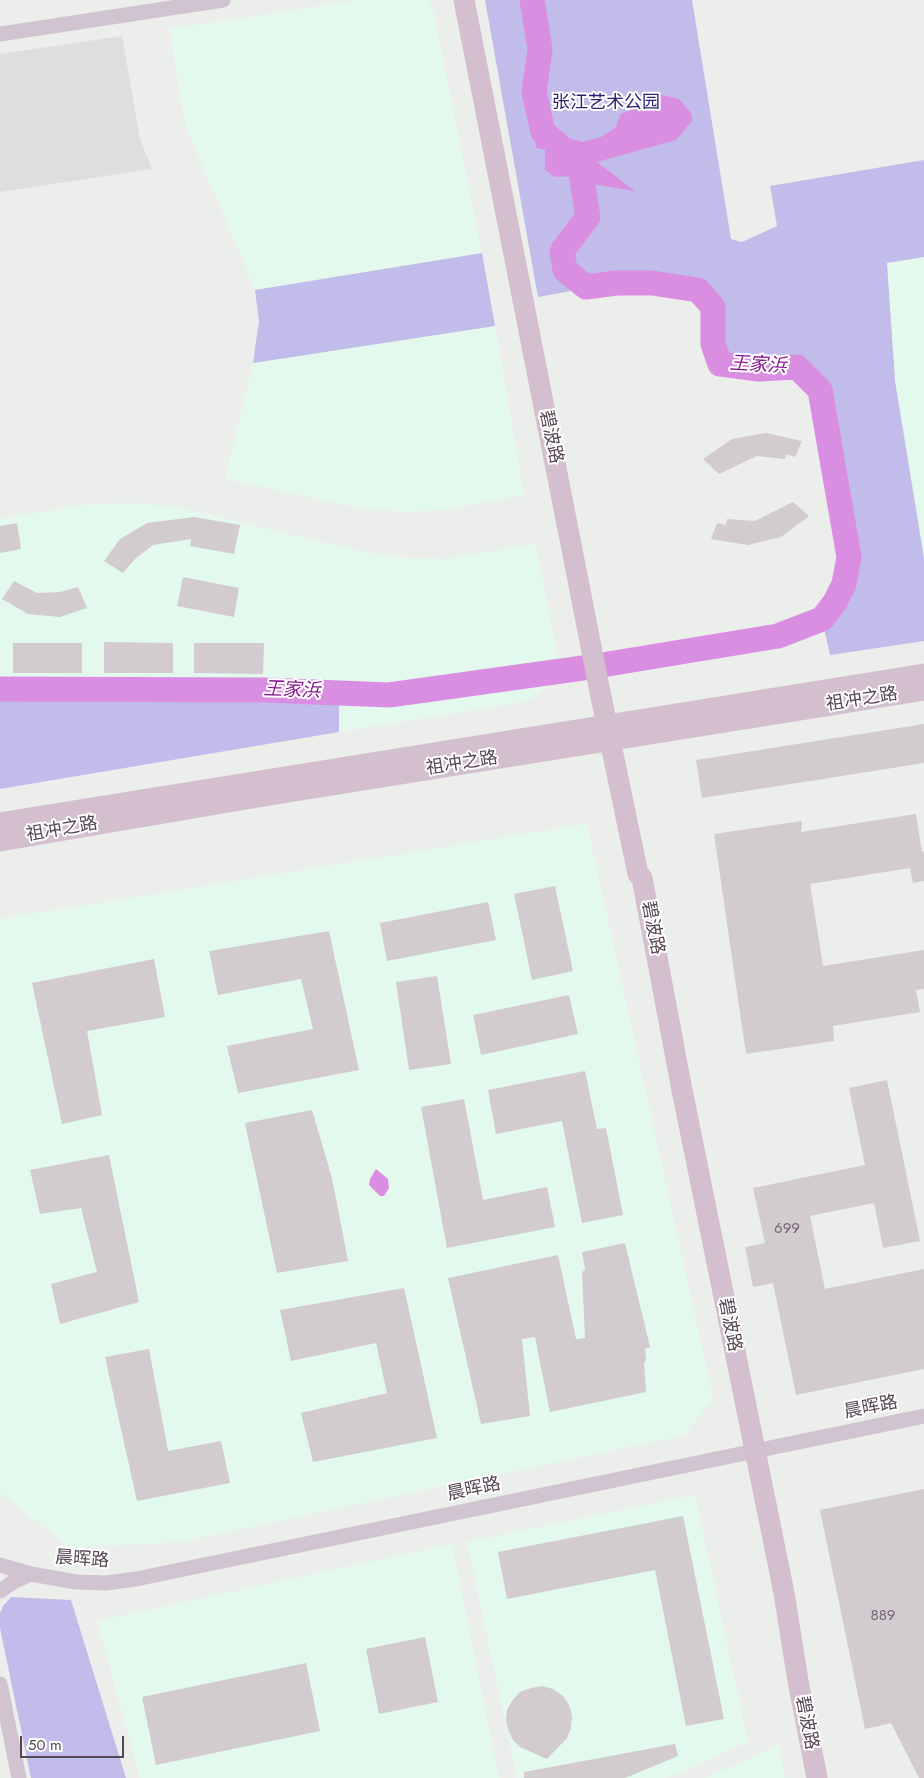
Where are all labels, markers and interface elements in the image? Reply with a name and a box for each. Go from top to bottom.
park label: 张江艺术公园 [552,93,660,115]
water label: 王家浜 [729,353,787,379]
street label: 碧波路 [534,408,566,466]
water label: 王家浜 [263,679,321,703]
street label: 祖冲之路 [825,684,899,716]
street label: 祖冲之路 [425,748,499,780]
street label: 祖冲之路 [25,813,99,847]
street label: 碧波路 [636,899,668,957]
house number: 699 [774,1220,800,1238]
street label: 碧波路 [713,1296,745,1354]
street label: 晨晖路 [842,1392,900,1424]
street label: 晨晖路 [445,1474,503,1506]
street label: 晨晖路 [54,1547,110,1573]
house number: 889 [870,1607,896,1625]
street label: 碧波路 [790,1694,822,1752]
scale bar [22,1726,126,1758]
text: 50 m [28,1734,62,1756]

